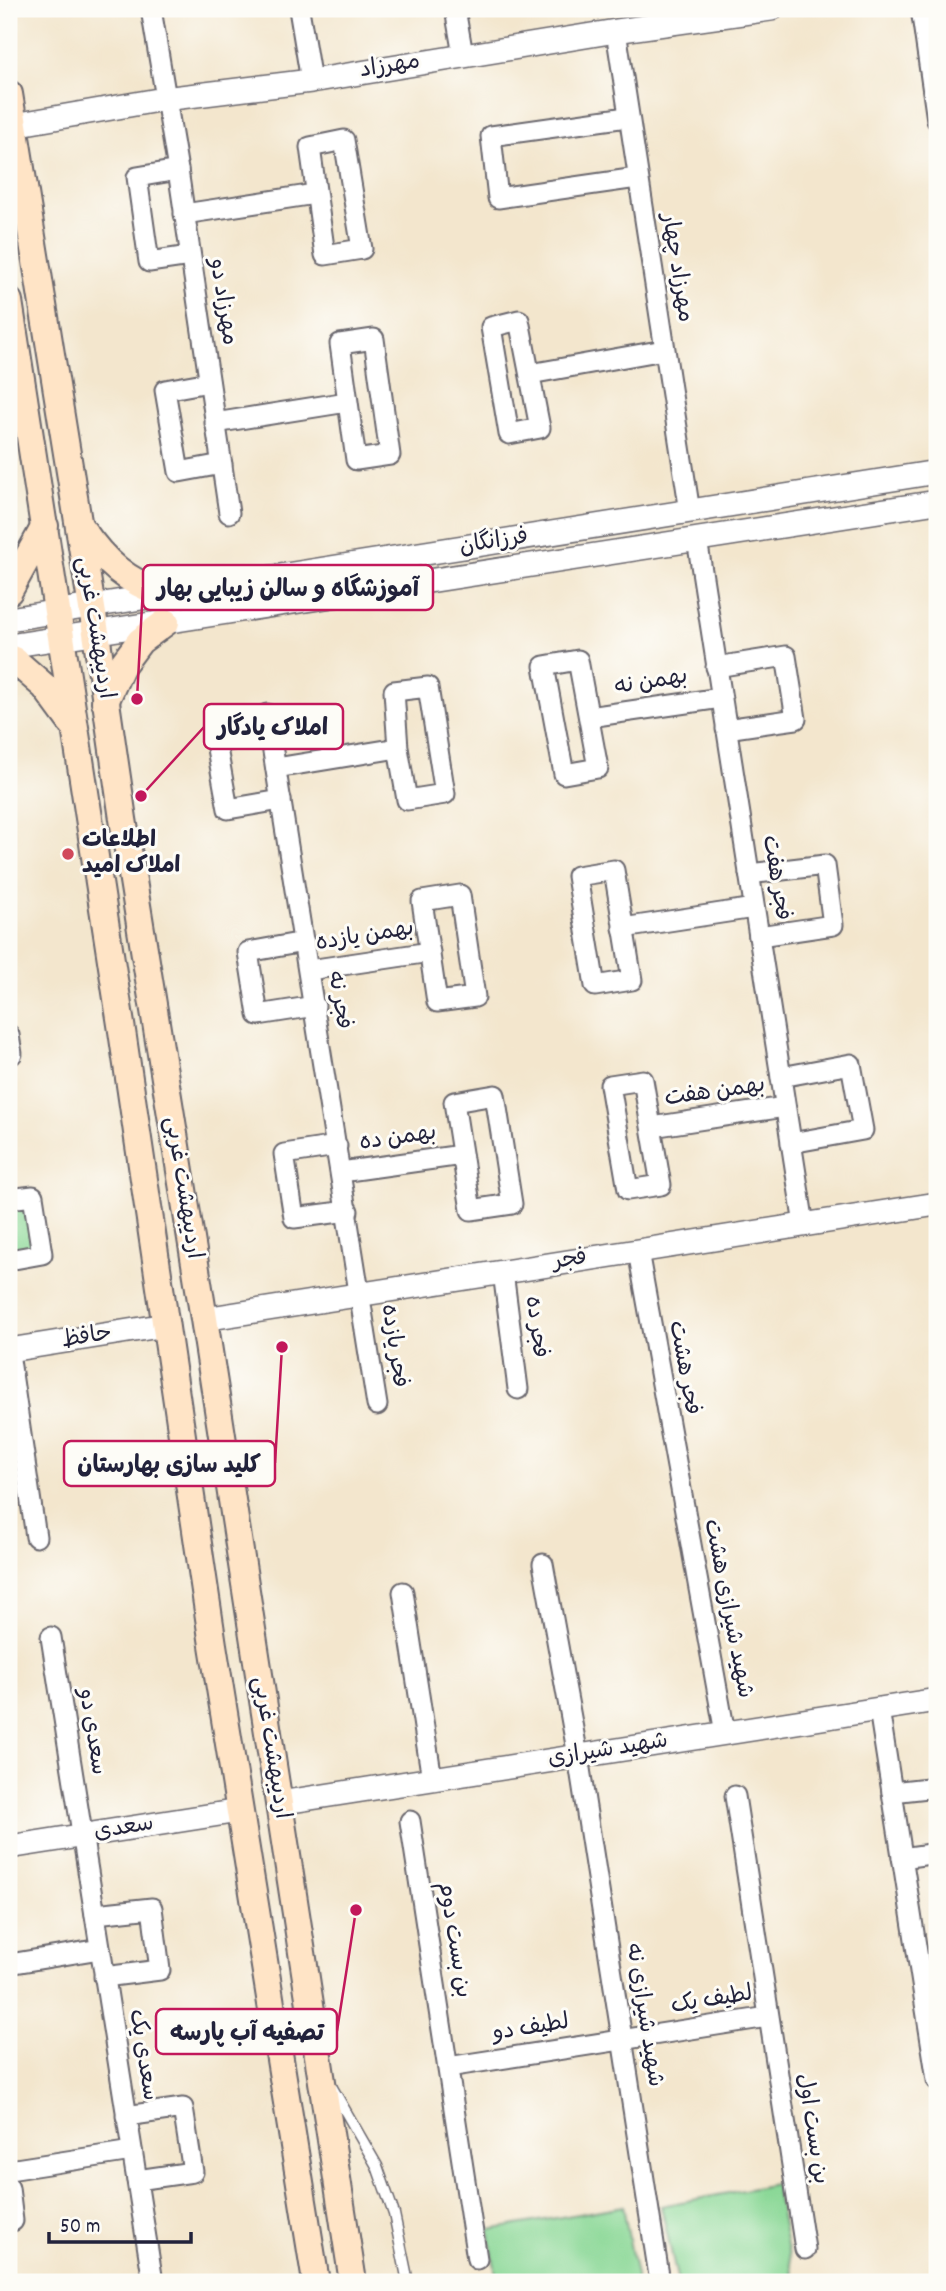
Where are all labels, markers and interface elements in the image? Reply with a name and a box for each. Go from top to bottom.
street label: مهرزاد [357,46,423,88]
street label: مهرزاد چهار [651,209,701,325]
street label: مهرزاد دو [199,254,245,348]
street label: فرزانگان [457,521,531,565]
street label: اردیبهشت غربی [66,555,122,701]
callout: آموزشگاه و سالن زیبایی بهار [143,565,433,610]
text: آموزشگاه و سالن زیبایی بهار [155,573,421,608]
street label: بهمن نه [612,661,690,705]
callout: املاک یادگار [204,704,343,749]
text: املاک یادگار [216,712,328,747]
place label: اطلاعات املاک امید [82,825,181,884]
street label: فجر هفت [752,833,798,923]
marker: اطلاعات املاک امید [60,846,76,862]
street label: بهمن یازده [313,913,417,961]
street label: فجر نه [317,968,359,1032]
street label: بهمن هفت [663,1070,767,1116]
street label: اردیبهشت غربی [154,1115,210,1261]
street label: بهمن ده [357,1117,439,1161]
street label: فجر [549,1242,589,1280]
street label: فجر ده [515,1294,555,1360]
street label: فجر یازده [371,1302,415,1390]
street label: حافظ [59,1318,115,1358]
street label: فجر هشت [659,1318,707,1418]
callout: کلید سازی بهارستان [64,1441,275,1486]
text: کلید سازی بهارستان [77,1450,261,1484]
street label: شهید شیرازی هشت [693,1517,761,1701]
street label: اردیبهشت غربی [242,1675,298,1821]
street label: سعدی دو [68,1685,114,1778]
street label: شهید شیرازی [546,1725,670,1777]
street label: سعدی [92,1808,156,1850]
street label: بن بست دوم [428,1879,478,2001]
street label: شهید شیرازی نه [615,1940,671,2090]
street label: لطیف یک [669,1978,755,2024]
street label: سعدی یک [118,2007,166,2103]
street label: لطیف دو [488,2007,572,2052]
callout: تصفیه آب پارسه [156,2009,337,2054]
text: تصفیه آب پارسه [170,2018,325,2052]
street label: بن بست اول [786,2071,836,2187]
scale bar [49,2200,191,2244]
text: 50 m [60,2213,100,2243]

